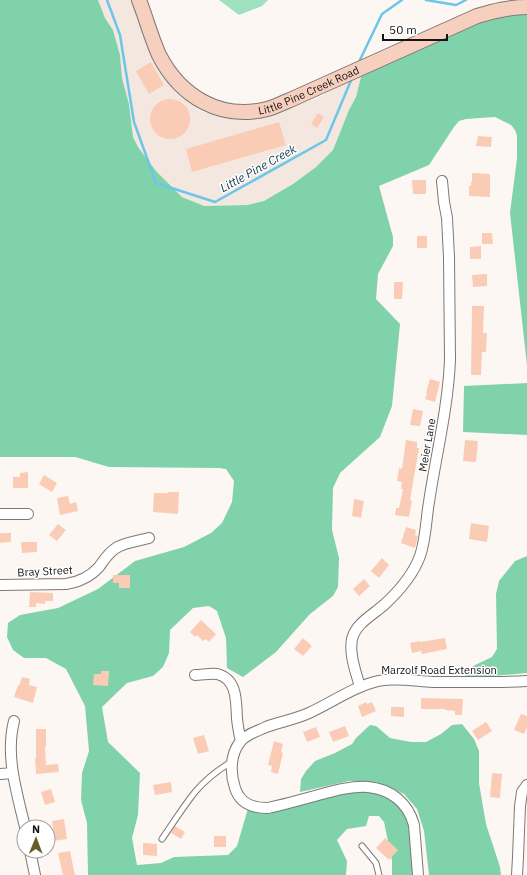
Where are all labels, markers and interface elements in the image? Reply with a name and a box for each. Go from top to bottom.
scale bar [383,16,447,42]
text: 50 m [389,22,417,37]
street label: Little Pine Creek Road [257,63,361,118]
water label: Little Pine Creek [217,141,299,195]
street label: Meier Lane [415,417,439,473]
street label: Bray Street [17,563,73,579]
street label: Marzolf Road Extension [381,663,497,677]
north arrow [16,819,56,859]
text: N [32,822,40,836]

